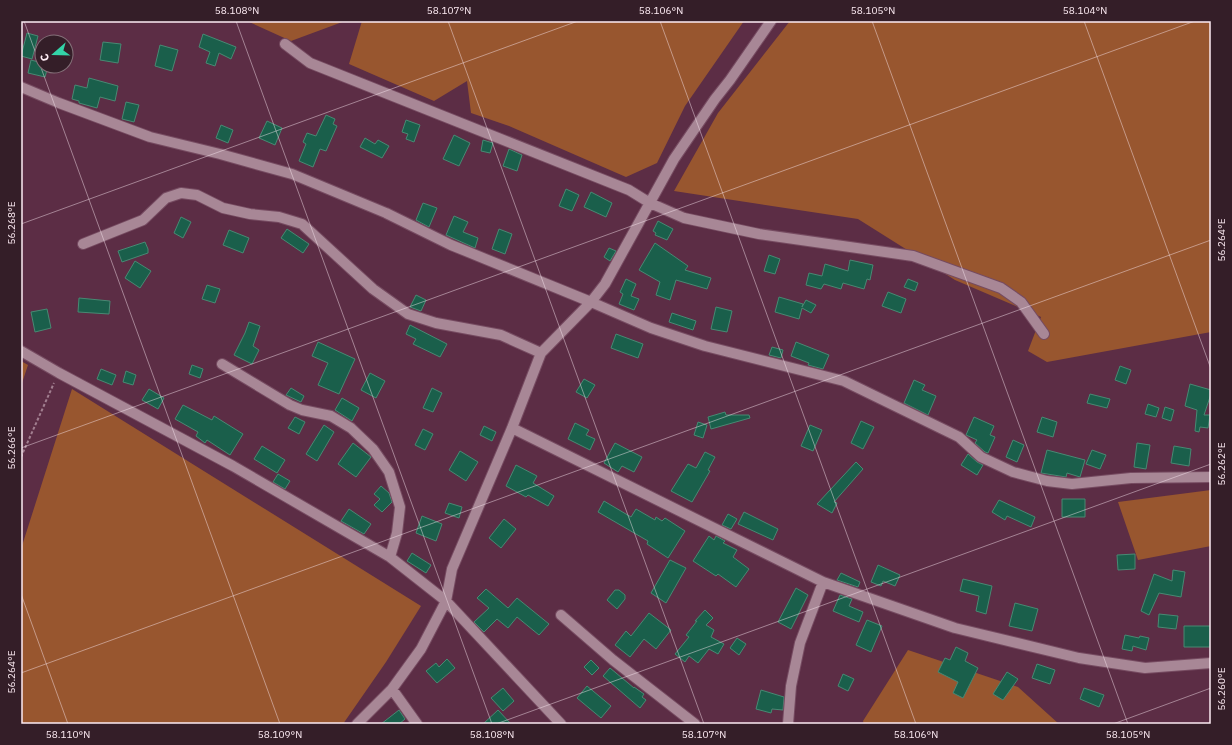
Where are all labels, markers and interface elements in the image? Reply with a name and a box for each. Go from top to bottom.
text: 58.108°N [215,4,259,17]
text: 58.107°N [427,4,471,17]
text: 58.106°N [639,4,683,17]
text: 58.105°N [851,4,895,17]
text: 58.104°N [1063,4,1107,17]
north arrow [34,34,74,74]
text: С [37,52,52,63]
text: 56.268°E [5,201,18,245]
text: 56.264°E [1215,218,1228,262]
text: 56.266°E [5,426,18,470]
text: 56.262°E [1215,442,1228,486]
text: 56.264°E [5,650,18,694]
text: 56.260°E [1215,667,1228,711]
text: 58.110°N [46,728,90,741]
text: 58.109°N [258,728,302,741]
text: 58.108°N [470,728,514,741]
text: 58.107°N [682,728,726,741]
text: 58.106°N [894,728,938,741]
text: 58.105°N [1106,728,1150,741]

